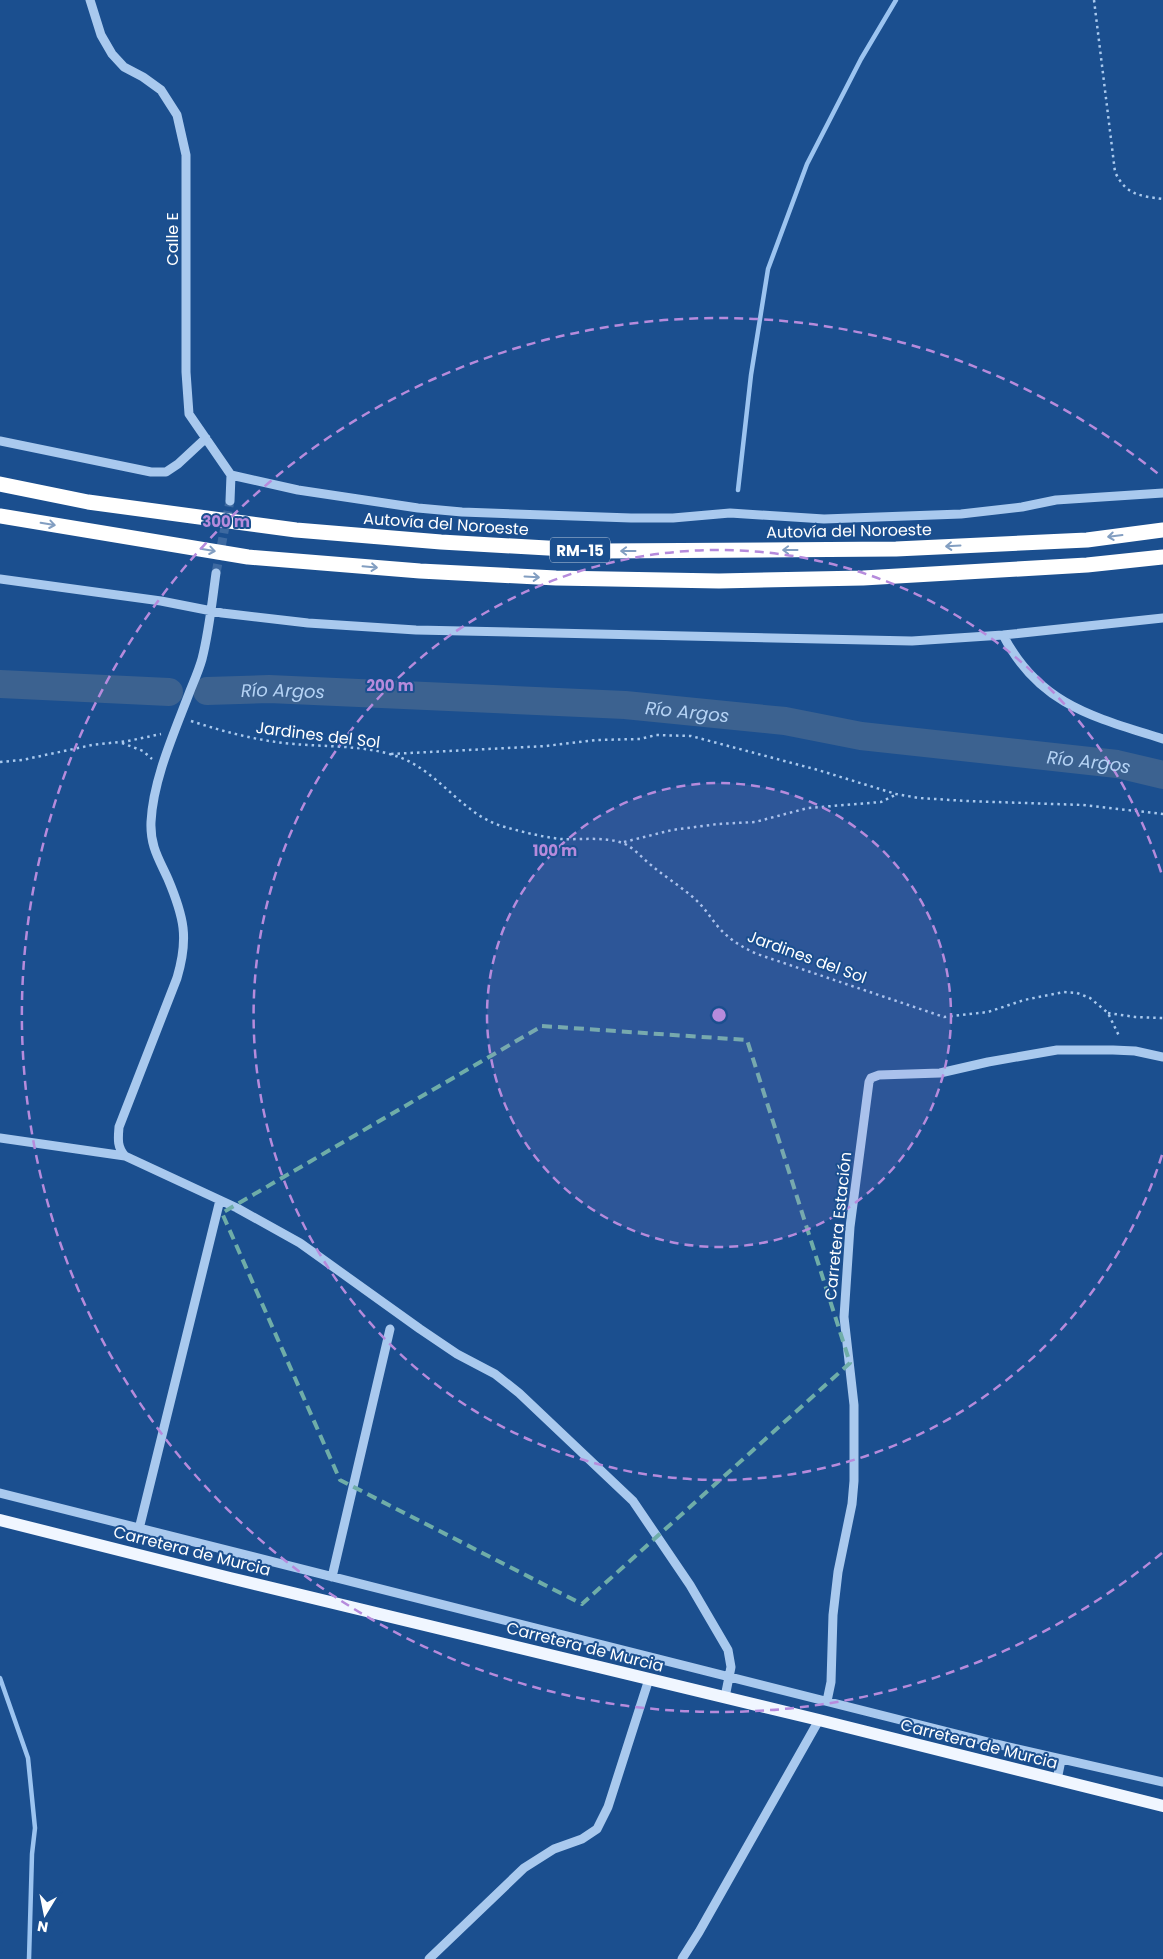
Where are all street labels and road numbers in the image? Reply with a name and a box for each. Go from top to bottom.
street label: Calle E [161,212,184,266]
street label: Autovía del Noroeste [363,507,530,541]
street label: Autovía del Noroeste [766,518,932,544]
road number: RM-15 [550,538,610,562]
street label: Jardines del Sol [254,716,382,754]
street label: Jardines del Sol [744,925,870,989]
street label: Carretera Estación [819,1151,857,1301]
street label: Carretera de Murcia [111,1520,273,1582]
street label: Carretera de Murcia [504,1616,666,1678]
street label: Carretera de Murcia [898,1713,1060,1775]

